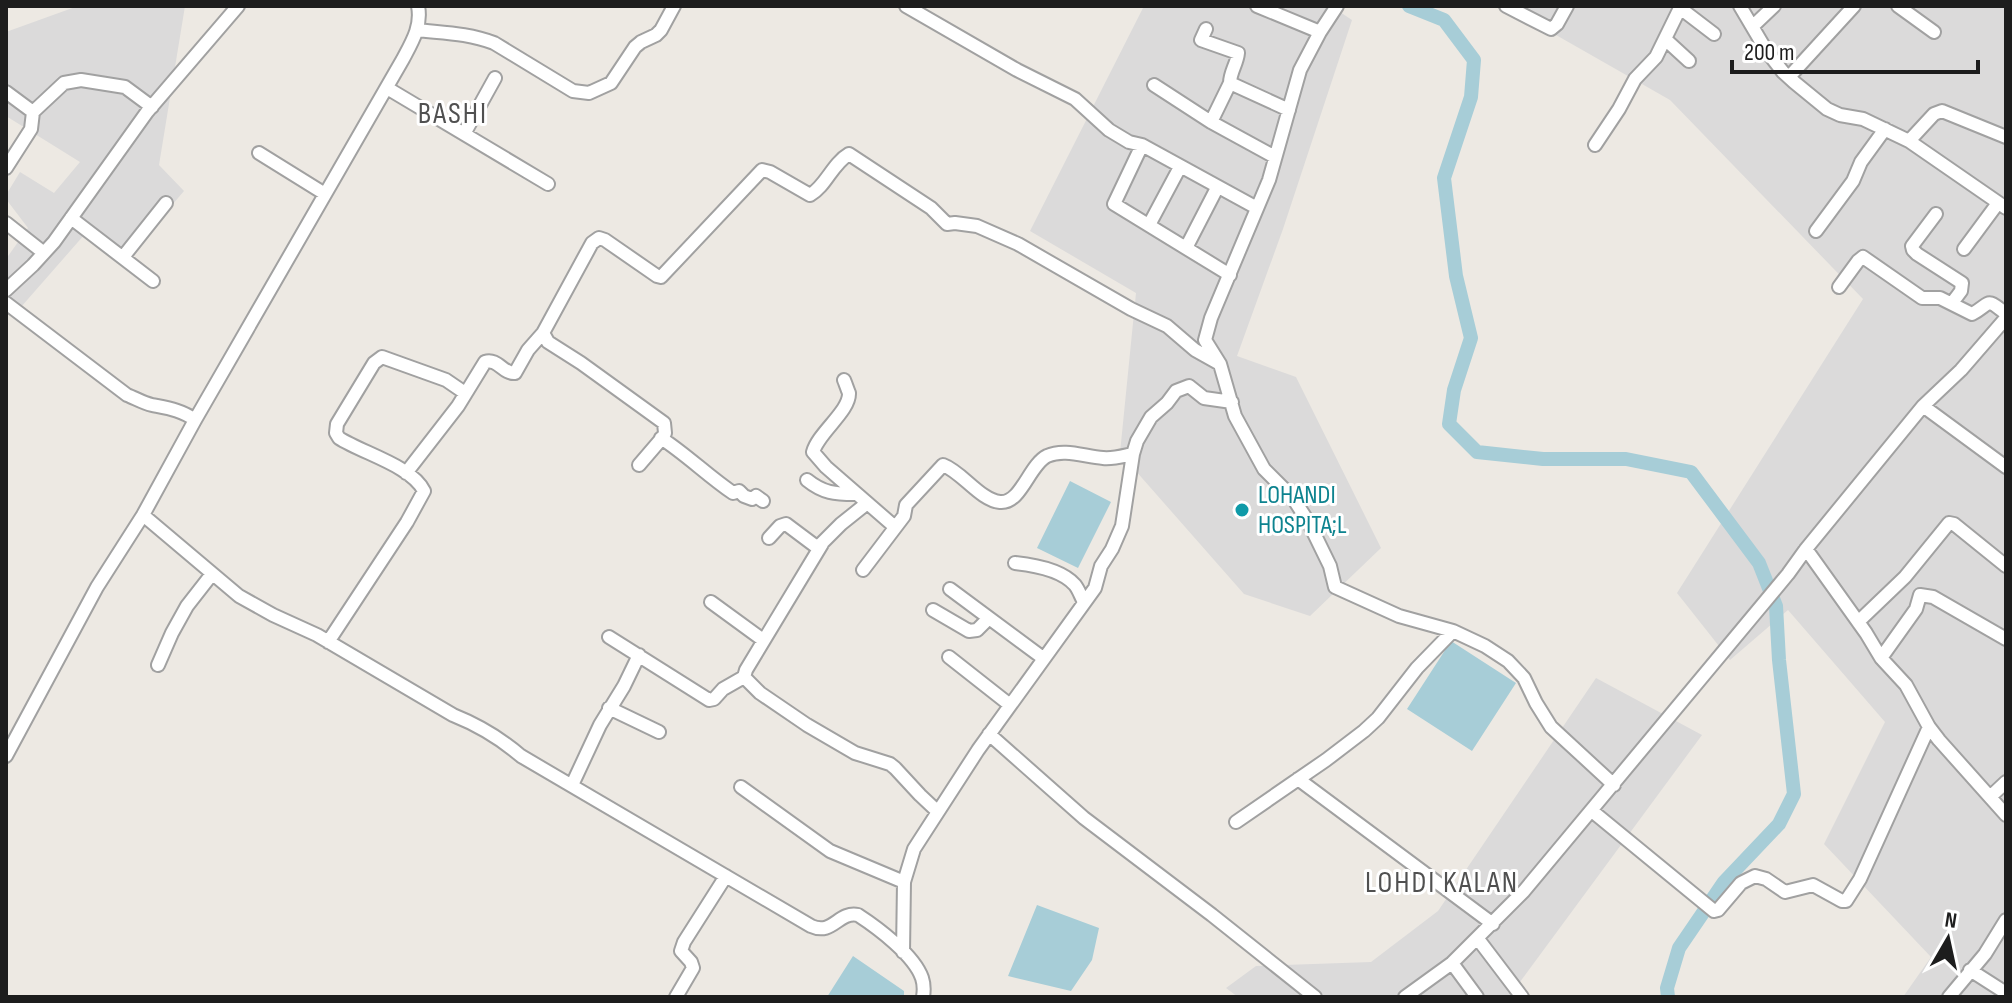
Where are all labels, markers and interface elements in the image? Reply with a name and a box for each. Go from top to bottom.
scale bar [1732,24,1978,74]
text: 200 m [1744,38,1795,67]
district label: BASHI [418,96,488,132]
place label: LOHANDI HOSPITA;L [1258,480,1347,541]
marker: LOHANDI HOSPITA;L [1233,501,1251,519]
district label: LOHDI KALAN [1365,865,1519,901]
north arrow [1908,899,1988,979]
text: N [1943,906,1959,935]

